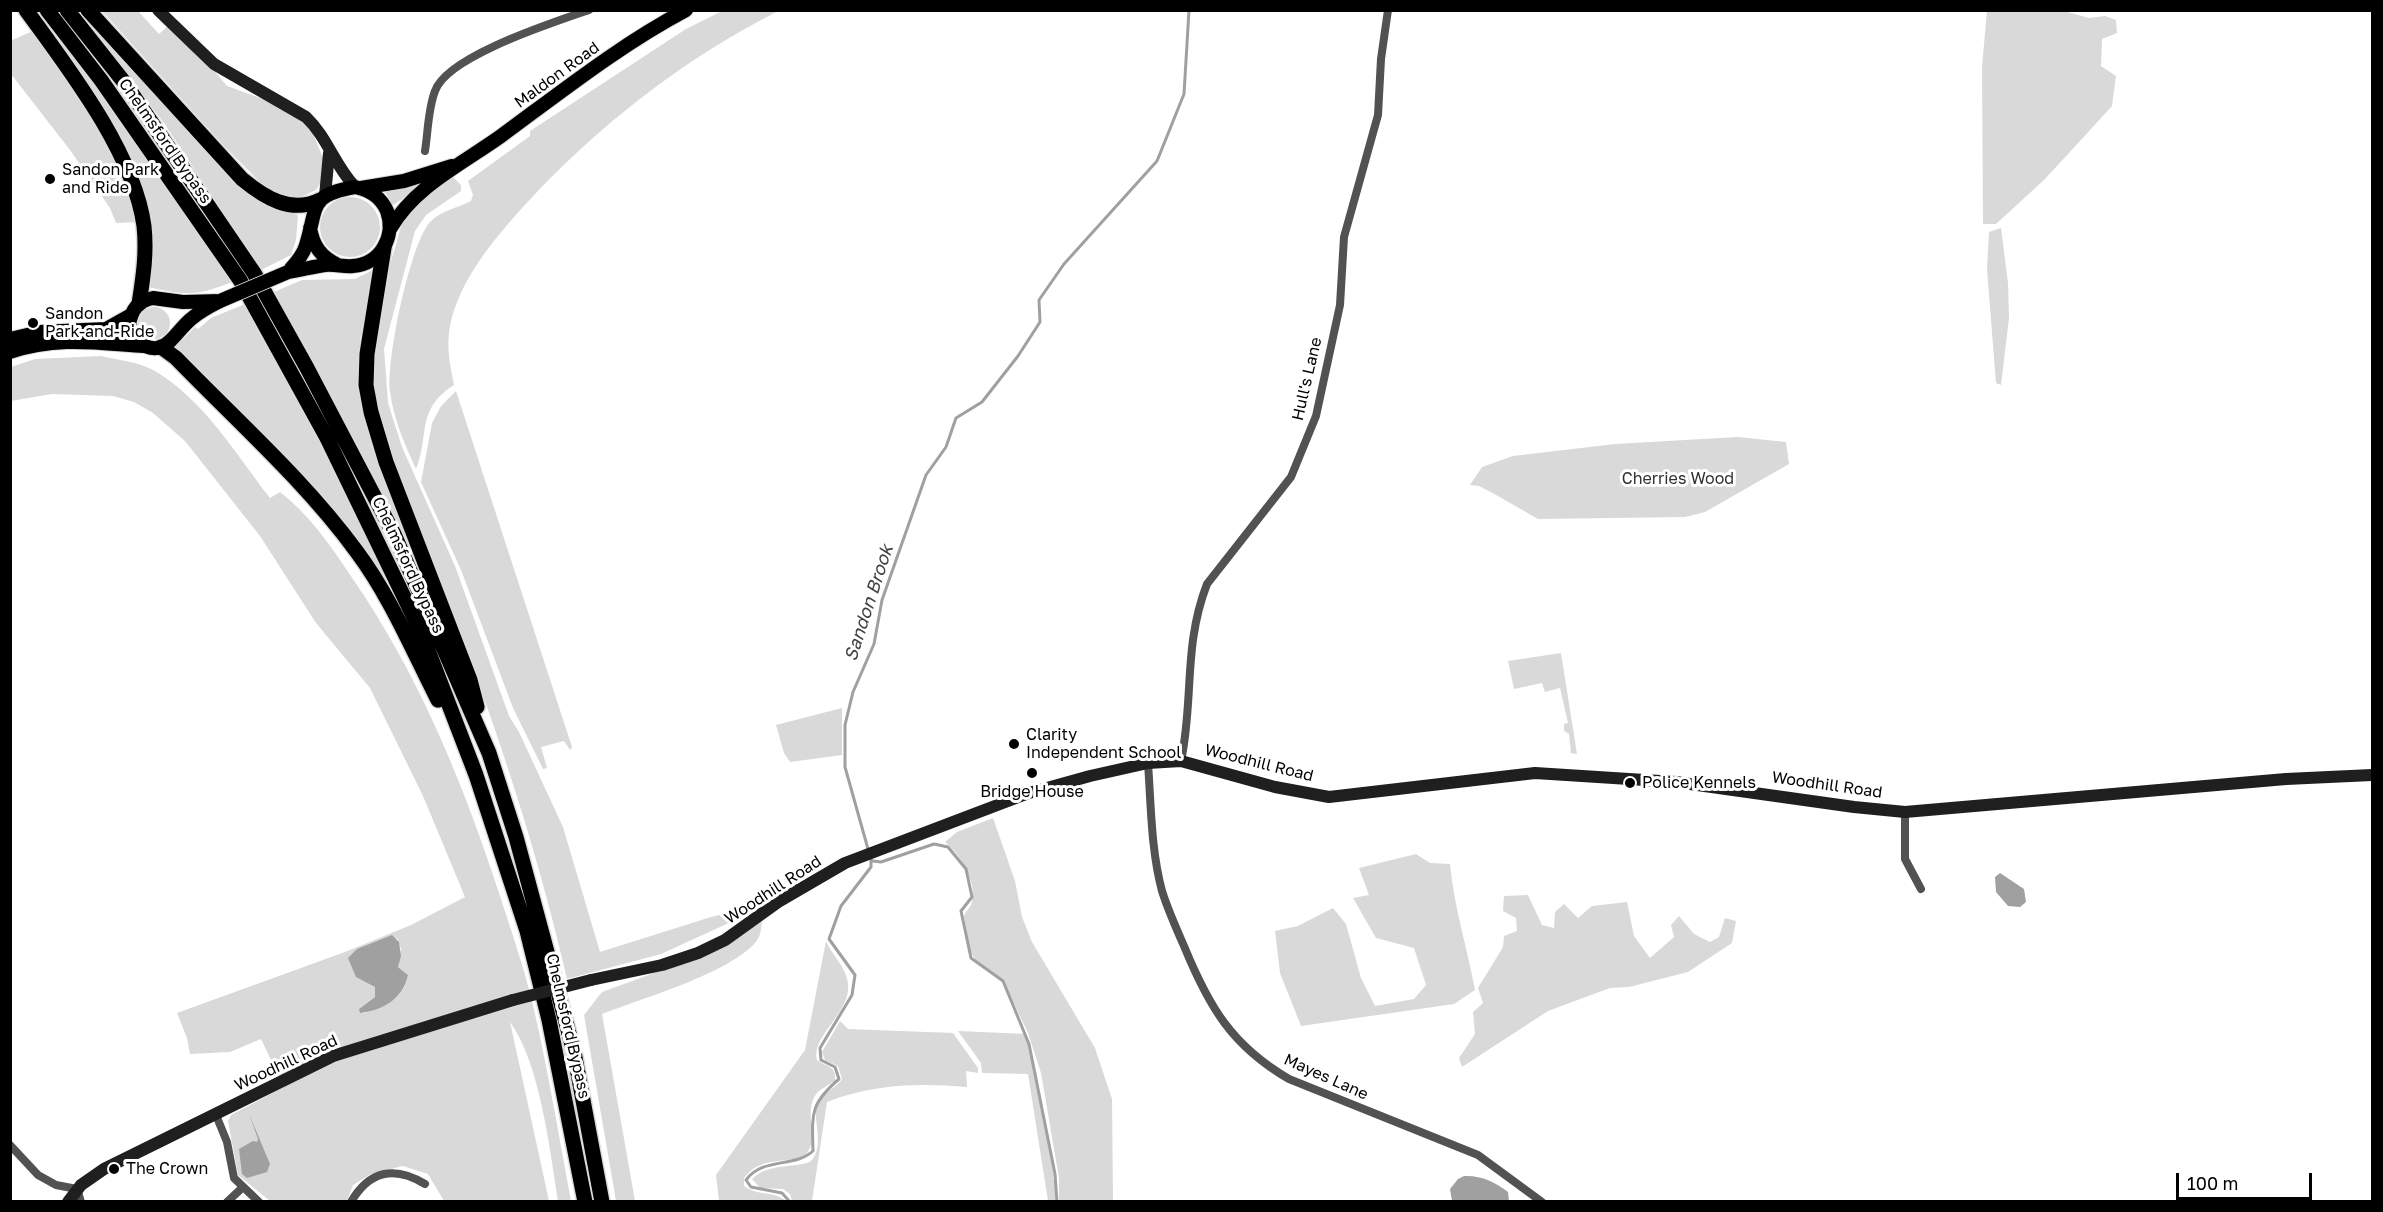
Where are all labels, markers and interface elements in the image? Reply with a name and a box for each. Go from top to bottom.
street label: Maldon Road [511,38,603,112]
street label: Chelmsford Bypass [115,75,215,207]
place label: Sandon Park and Ride [62,160,159,198]
marker: Sandon Park and Ride [43,172,57,186]
place label: Sandon Park-and-Ride [45,304,154,342]
marker: Sandon Park-and-Ride [26,316,40,330]
street label: Hull's Lane [1288,335,1326,423]
park label: Cherries Wood [1622,469,1734,489]
street label: Chelmsford Bypass [368,494,448,636]
water label: Sandon Brook [840,542,898,664]
place label: Clarity Independent School [1026,725,1181,763]
marker: Clarity Independent School [1007,737,1021,751]
street label: Woodhill Road [1203,740,1315,786]
marker: Bridge House [1025,766,1039,780]
street label: Woodhill Road [1771,768,1883,802]
place label: Police Kennels [1642,773,1756,793]
marker: Police Kennels [1623,776,1637,790]
place label: Bridge House [980,782,1084,802]
street label: Woodhill Road [721,852,825,928]
street label: Chelmsford Bypass [542,952,594,1100]
street label: Woodhill Road [231,1031,341,1095]
street label: Mayes Lane [1281,1050,1371,1104]
place label: The Crown [126,1159,208,1179]
scale bar [2179,1161,2316,1199]
marker: The Crown [107,1162,121,1176]
text: 100 m [2187,1172,2238,1194]

